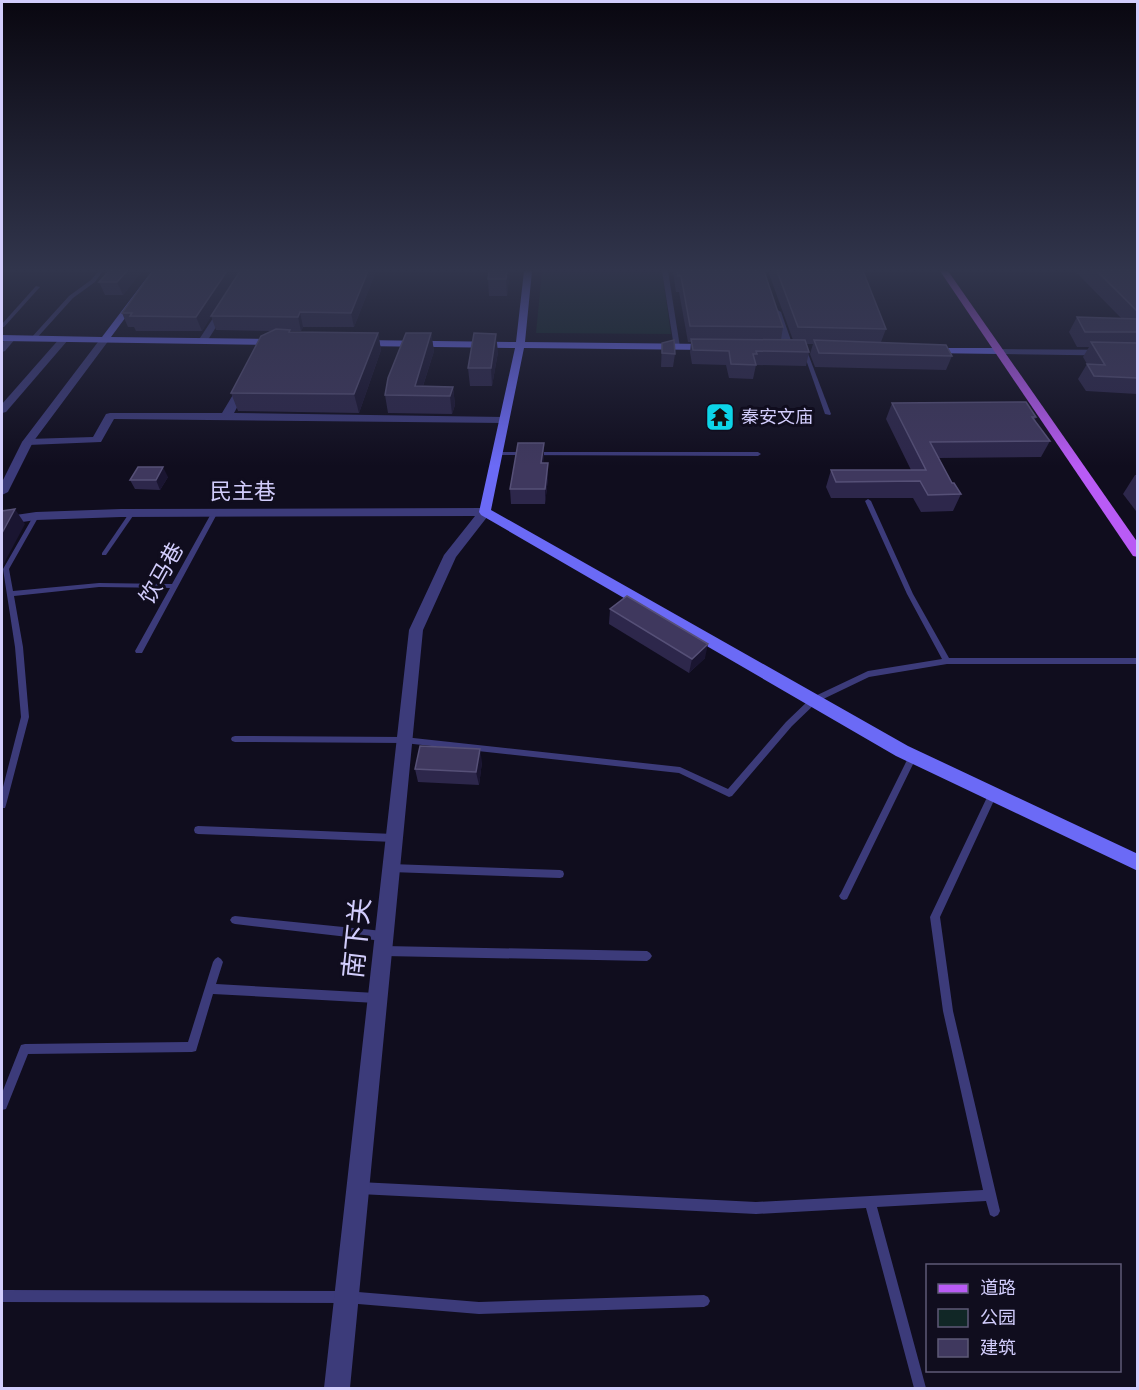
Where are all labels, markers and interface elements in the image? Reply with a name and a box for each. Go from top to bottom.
temple icon: 秦安文庙 [704,401,736,433]
place label: 秦安文庙 [741,406,813,428]
street label: 民主巷 [210,478,276,505]
street label: 饮马巷 [134,538,189,609]
street label: 南下关 [337,896,378,980]
legend [926,1264,1121,1372]
text: 道路 [980,1277,1016,1299]
text: 公园 [980,1307,1016,1329]
text: 建筑 [980,1337,1016,1359]

